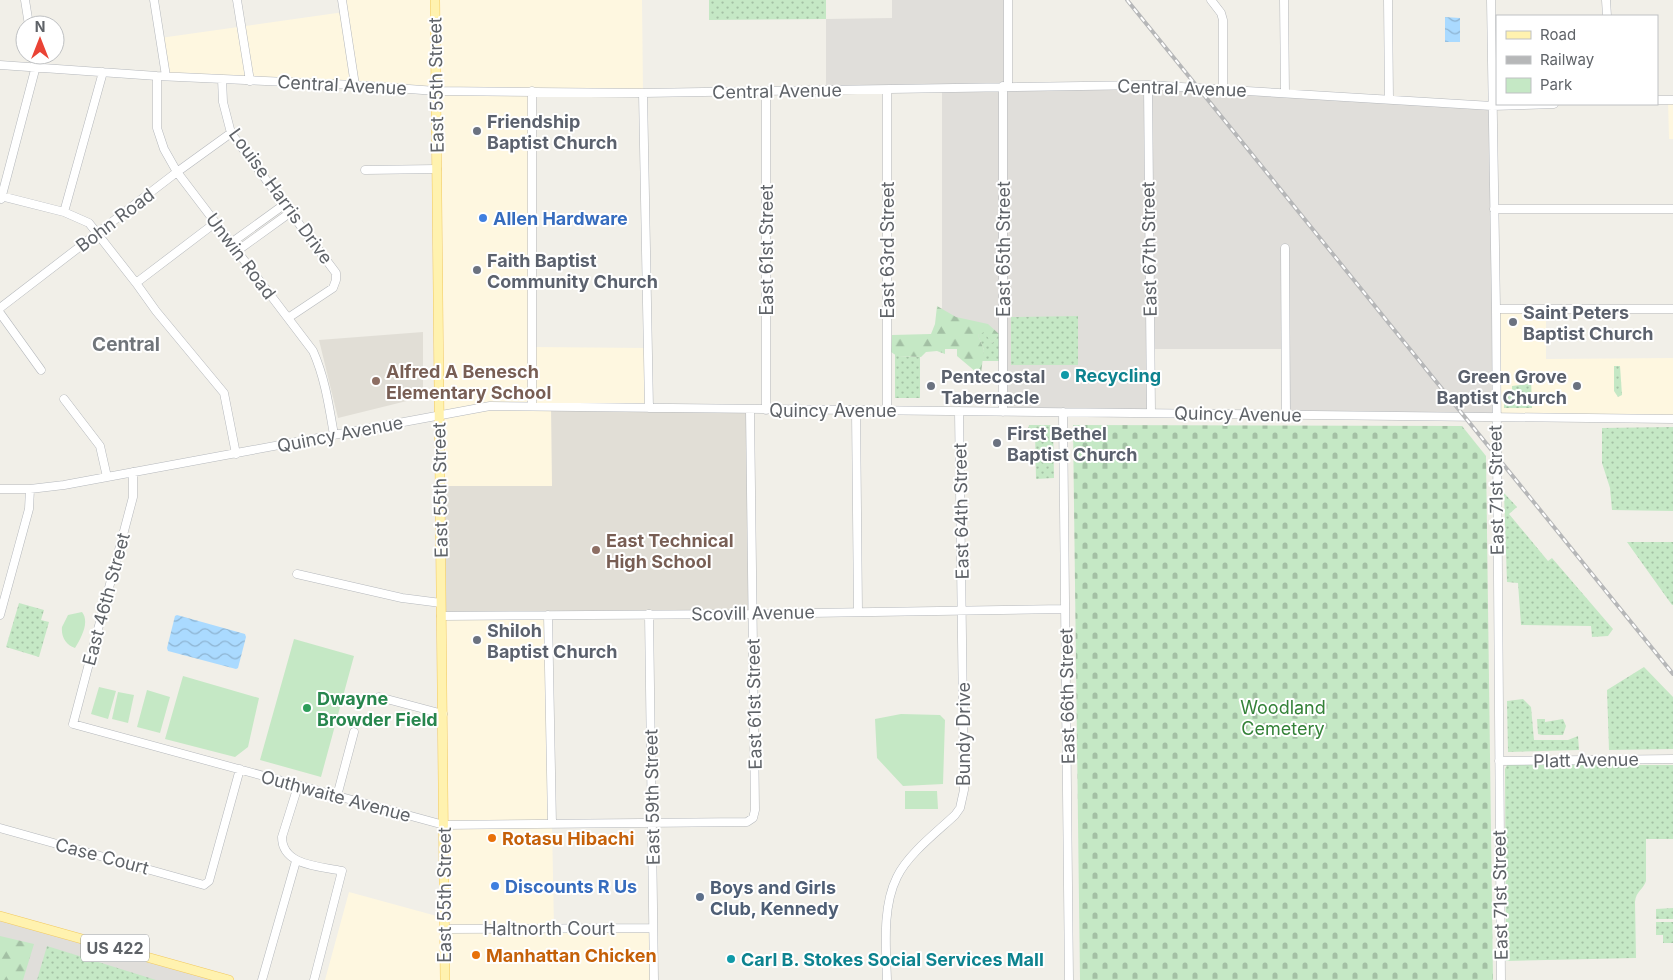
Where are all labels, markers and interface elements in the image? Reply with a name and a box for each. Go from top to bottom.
north arrow [15,15,65,65]
legend [1496,15,1658,105]
street label: East 55th Street [424,17,448,153]
text: N [35,18,45,35]
text: Road [1540,25,1576,44]
text: Railway [1540,50,1595,69]
street label: Central Avenue [277,71,407,99]
street label: Central Avenue [1117,75,1247,101]
text: Park [1540,75,1573,94]
street label: Central Avenue [712,79,842,103]
place label: Friendship Baptist Church [487,111,618,153]
street label: Louise Harris Drive [225,124,337,268]
marker: Friendship Baptist Church [471,125,483,137]
street label: East 63rd Street [877,181,898,319]
street label: East 65th Street [993,181,1014,317]
street label: East 67th Street [1137,181,1161,317]
street label: Bohn Road [72,184,158,256]
street label: East 61st Street [756,184,777,316]
place label: Allen Hardware [493,208,628,229]
street label: Unwin Road [202,209,280,303]
marker: Allen Hardware [477,212,489,224]
place label: Faith Baptist Community Church [487,250,658,292]
marker: Faith Baptist Community Church [471,264,483,276]
place label: Saint Peters Baptist Church [1523,302,1654,344]
marker: Saint Peters Baptist Church [1507,316,1519,328]
district label: Central [92,333,160,356]
place label: Alfred A Benesch Elementary School [386,361,551,403]
place label: Recycling [1075,365,1161,386]
place label: Pentecostal Tabernacle [941,366,1045,408]
place label: Green Grove Baptist Church [1436,366,1567,408]
marker: Recycling [1059,369,1071,381]
marker: Alfred A Benesch Elementary School [370,375,382,387]
marker: Pentecostal Tabernacle [925,380,937,392]
marker: Green Grove Baptist Church [1571,380,1583,392]
street label: Quincy Avenue [769,400,897,421]
street label: Quincy Avenue [1174,402,1302,426]
street label: Quincy Avenue [275,412,405,456]
street label: East 55th Street [428,422,452,558]
place label: First Bethel Baptist Church [1007,423,1138,465]
street label: East 71st Street [1484,425,1508,555]
marker: First Bethel Baptist Church [991,437,1003,449]
street label: East 64th Street [949,442,973,579]
street label: East 46th Street [78,530,134,668]
place label: East Technical High School [606,530,734,572]
marker: East Technical High School [590,544,602,556]
street label: Scovill Avenue [691,601,815,625]
place label: Shiloh Baptist Church [487,620,618,662]
street label: East 66th Street [1055,628,1079,764]
marker: Shiloh Baptist Church [471,634,483,646]
street label: East 61st Street [742,638,766,770]
street label: Bundy Drive [953,682,974,786]
place label: Dwayne Browder Field [317,688,438,730]
park label: Woodland Cemetery [1240,697,1326,739]
marker: Dwayne Browder Field [301,702,313,714]
street label: East 59th Street [640,729,664,865]
street label: Platt Avenue [1533,749,1639,771]
street label: Outhwaite Avenue [259,766,413,826]
street label: East 55th Street [434,827,455,963]
place label: Rotasu Hibachi [502,828,634,849]
street label: East 71st Street [1488,830,1512,960]
marker: Rotasu Hibachi [486,832,498,844]
street label: Case Court [53,833,151,879]
place label: Discounts R Us [505,876,637,897]
place label: Boys and Girls Club, Kennedy [710,877,839,919]
marker: Discounts R Us [489,880,501,892]
marker: Boys and Girls Club, Kennedy [694,891,706,903]
street label: Haltnorth Court [483,918,615,939]
road number: US 422 [81,934,149,961]
place label: Manhattan Chicken [486,945,657,966]
marker: Manhattan Chicken [470,949,482,961]
place label: Carl B. Stokes Social Services Mall [741,949,1044,970]
marker: Carl B. Stokes Social Services Mall [725,953,737,965]

